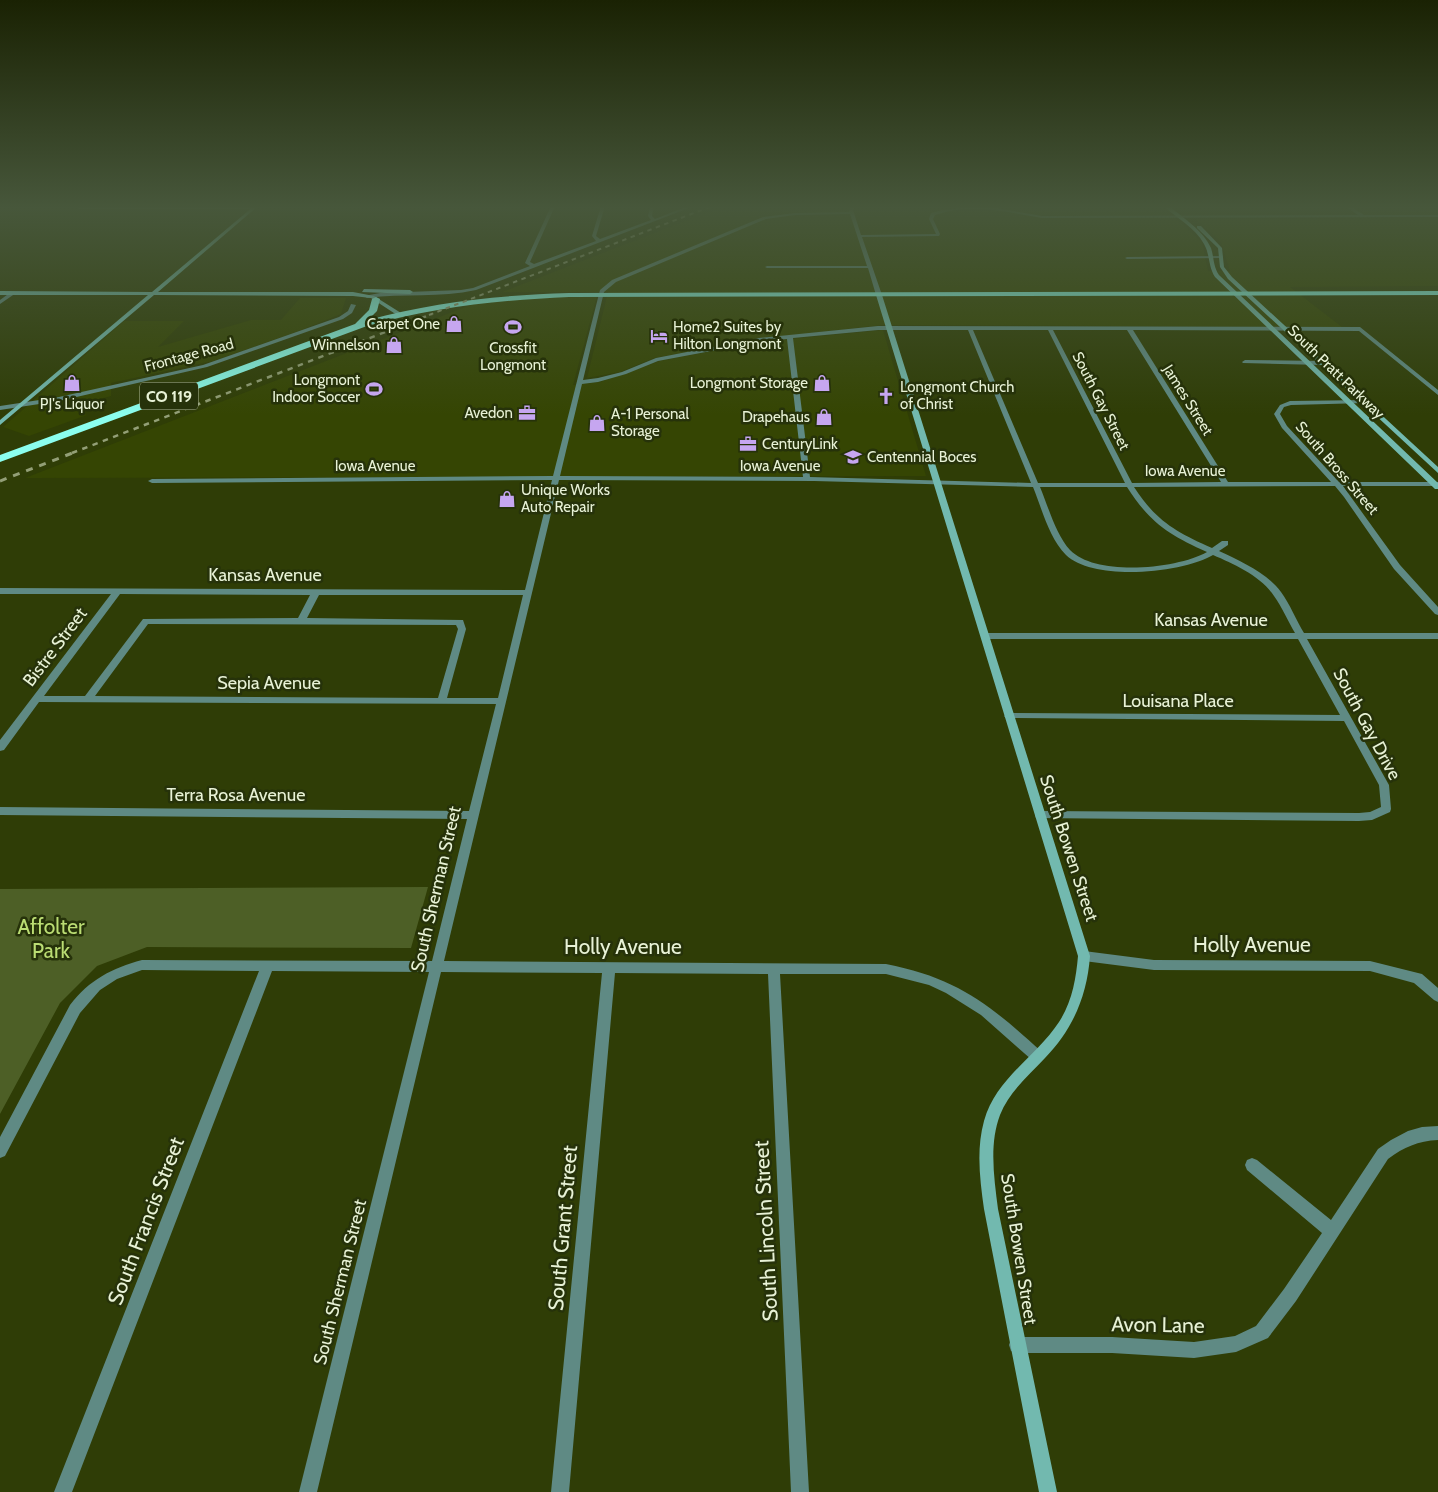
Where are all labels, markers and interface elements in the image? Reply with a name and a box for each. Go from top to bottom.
shop icon: Carpet One [444,314,464,334]
place label: Carpet One [367,315,440,333]
sports icon: Crossfit Longmont [503,317,523,337]
place label: Home2 Suites by Hilton Longmont [673,318,782,353]
street label: South Pratt Parkway [1284,321,1388,423]
hotel icon: Home2 Suites by Hilton Longmont [649,326,669,346]
street label: Frontage Road [142,334,236,376]
shop icon: Winnelson [384,335,404,355]
place label: Winnelson [312,336,380,354]
place label: Crossfit Longmont [480,339,546,374]
street label: South Gay Street [1068,349,1134,453]
street label: James Street [1159,361,1217,439]
place label: Longmont Indoor Soccer [272,371,360,406]
shop icon: PJ's Liquor [62,373,82,393]
shop icon: Longmont Storage [812,373,832,393]
place label: Longmont Storage [690,374,808,392]
place label: Longmont Church of Christ [900,378,1014,413]
sports icon: Longmont Indoor Soccer [364,379,384,399]
road number: CO 119 [140,382,198,410]
church icon: Longmont Church of Christ [876,386,896,406]
place label: PJ's Liquor [40,395,104,413]
office icon: Avedon [517,403,537,423]
place label: Avedon [464,404,513,422]
place label: A-1 Personal Storage [611,405,689,440]
shop icon: Drapehaus [814,407,834,427]
place label: Drapehaus [742,408,810,426]
shop icon: A-1 Personal Storage [587,413,607,433]
street label: South Bross Street [1292,418,1382,518]
office icon: CenturyLink [738,434,758,454]
place label: CenturyLink [762,435,838,453]
school or university icon: Centennial Boces [843,447,863,467]
place label: Centennial Boces [867,448,977,466]
street label: Iowa Avenue [335,457,416,475]
street label: Iowa Avenue [740,457,821,475]
street label: Iowa Avenue [1145,462,1226,480]
place label: Unique Works Auto Repair [521,481,610,516]
shop icon: Unique Works Auto Repair [497,489,517,509]
street label: Kansas Avenue [208,564,322,586]
street label: Bistre Street [18,603,92,691]
street label: Kansas Avenue [1154,609,1268,631]
street label: South Gay Drive [1328,664,1406,784]
street label: Sepia Avenue [217,672,321,694]
street label: Louisana Place [1122,690,1234,712]
street label: South Bowen Street [1035,772,1103,924]
street label: Terra Rosa Avenue [167,784,305,806]
street label: South Sherman Street [406,804,466,974]
park label: Affolter Park [17,914,85,963]
street label: Holly Avenue [1193,932,1311,957]
street label: Holly Avenue [564,934,682,959]
street label: South Francis Street [102,1133,189,1308]
street label: South Lincoln Street [748,1140,783,1322]
street label: South Grant Street [543,1144,582,1312]
street label: South Bowen Street [996,1172,1042,1326]
street label: South Sherman Street [309,1197,371,1367]
street label: Avon Lane [1111,1311,1205,1338]

